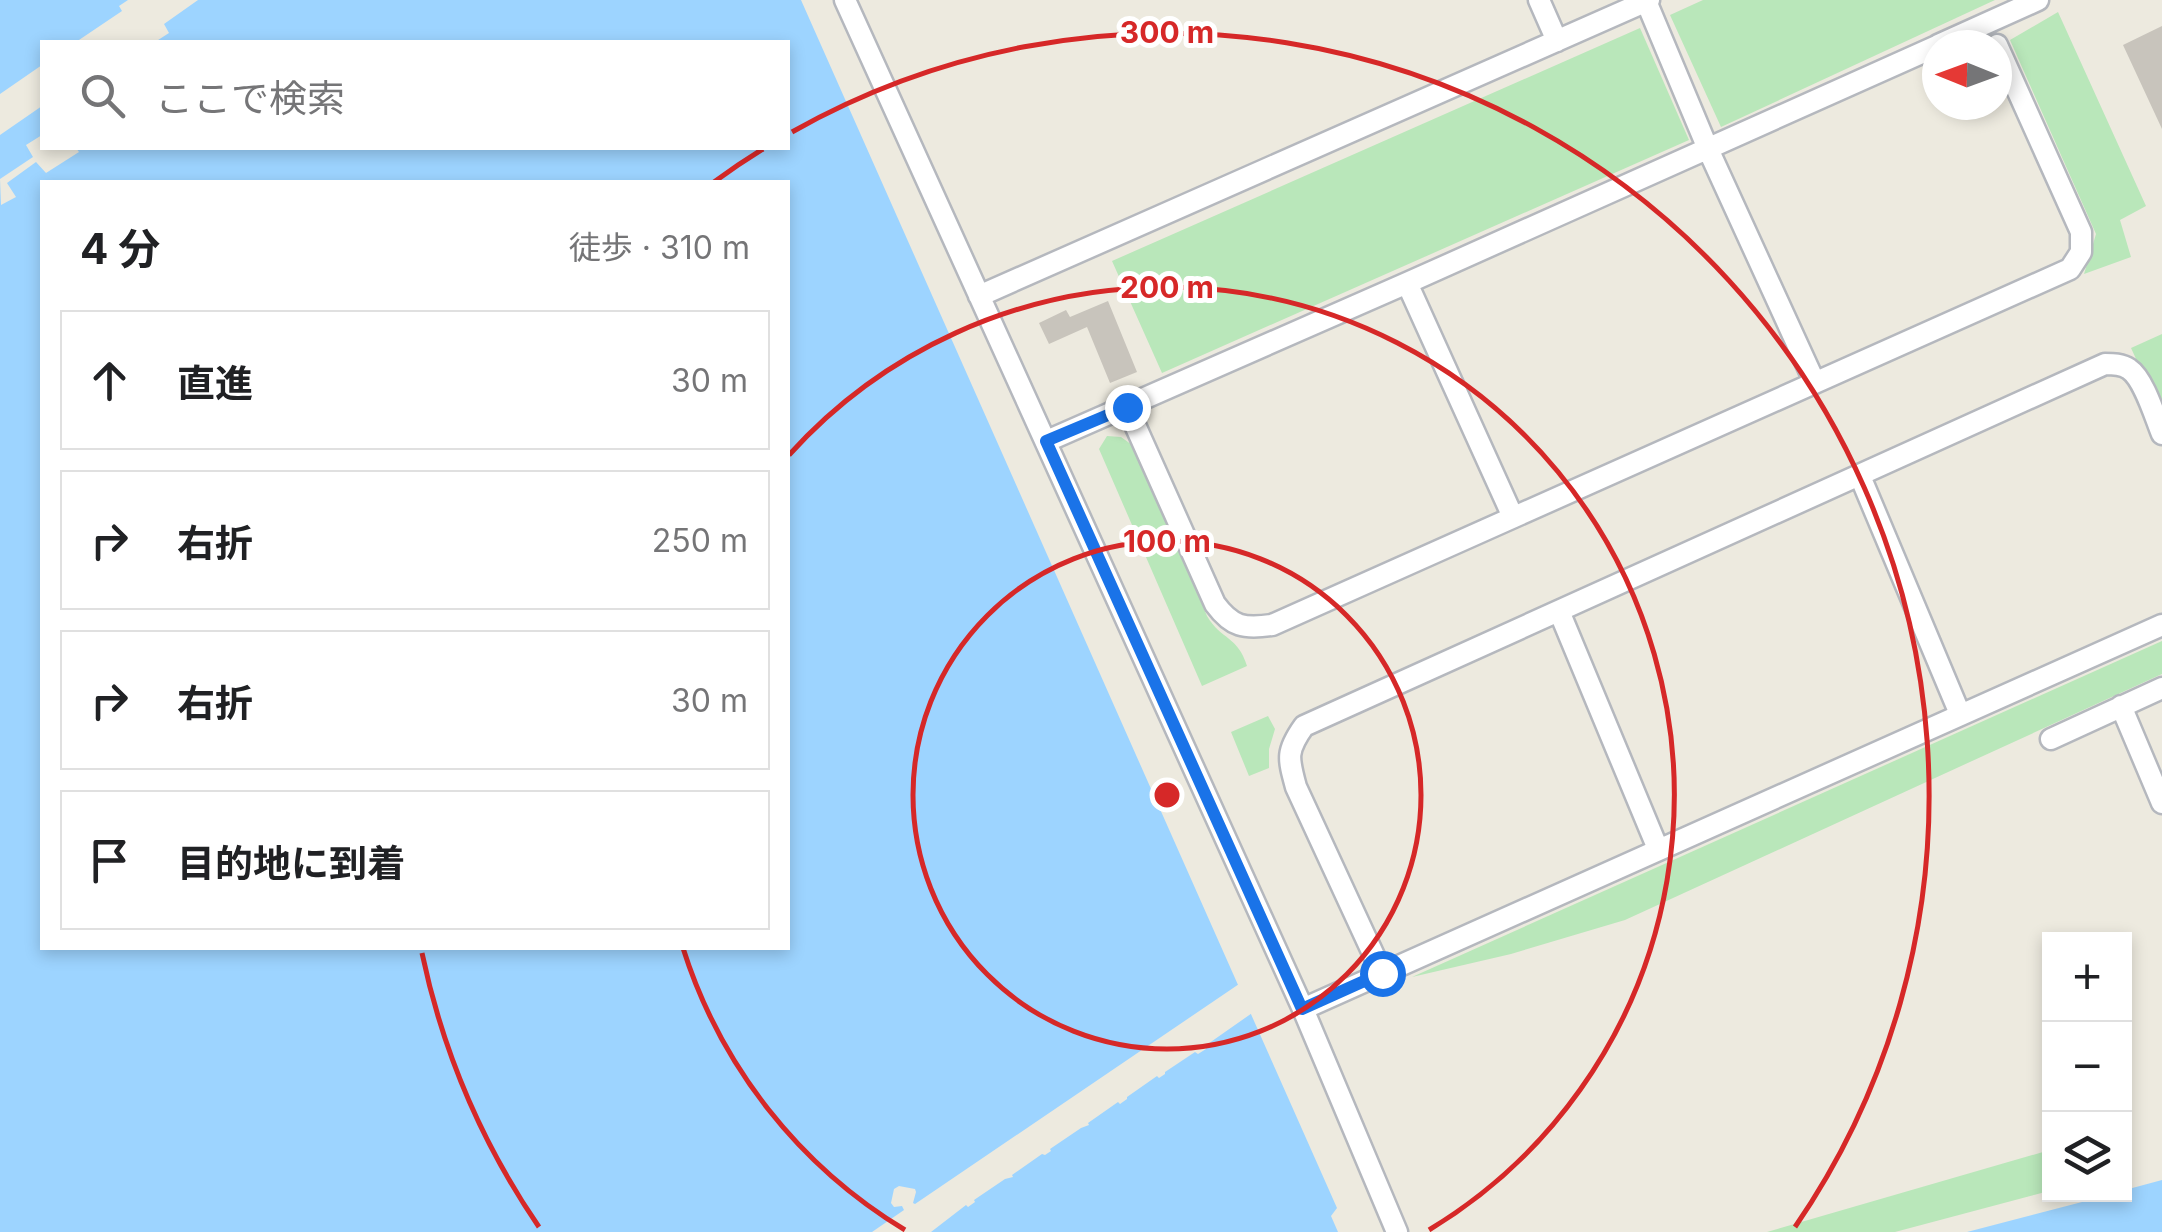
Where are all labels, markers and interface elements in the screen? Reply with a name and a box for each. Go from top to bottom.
text: 300 m [1120,14,1214,50]
north arrow [1922,30,2012,120]
search box [40,40,790,150]
icon: search [75,68,130,123]
text: ここで検索 [155,75,345,121]
text: 4 分 [80,223,160,274]
text: 徒歩 · 310 m [569,228,750,267]
text: 200 m [1120,269,1214,305]
icon: ahead [82,353,137,408]
text: 直進 [177,360,253,406]
text: 30 m [671,361,748,400]
route end [1105,385,1151,431]
icon: right [82,513,137,568]
text: 右折 [177,520,253,566]
text: 250 m [652,521,748,560]
text: 100 m [1123,523,1211,559]
icon: right [82,673,137,728]
text: 右折 [177,680,253,726]
text: 30 m [671,681,748,720]
centre of rings [1149,777,1185,813]
icon: arrive [82,833,137,888]
text: 目的地に到着 [177,840,405,886]
map controls [2042,932,2132,1202]
button: + [2042,932,2132,1022]
route start [1360,951,1406,997]
button: − [2042,1022,2132,1112]
button: layers [2042,1112,2132,1202]

